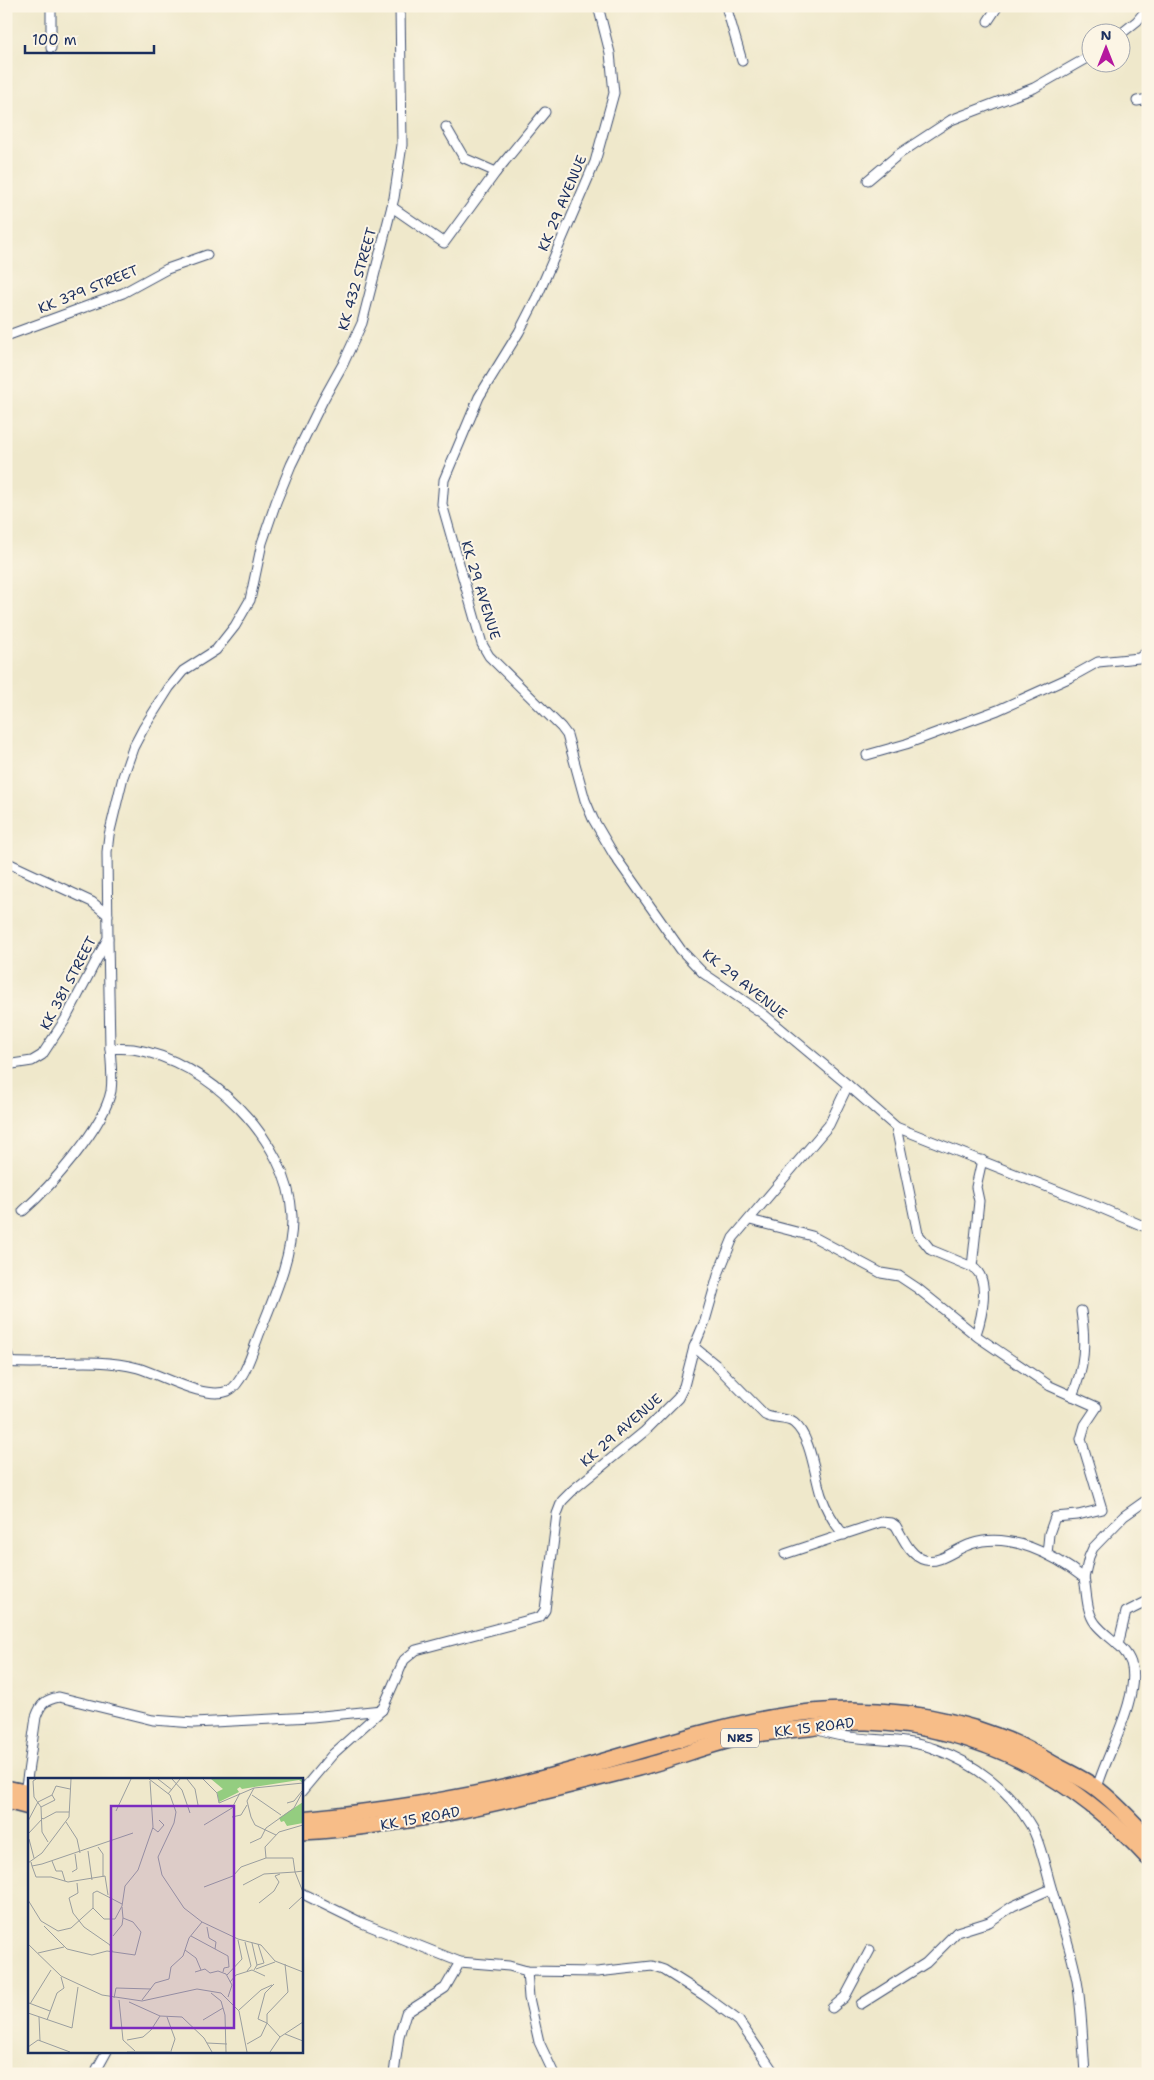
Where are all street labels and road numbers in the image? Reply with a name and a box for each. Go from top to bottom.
street label: KK 29 AVENUE [534,152,590,254]
street label: KK 432 STREET [334,225,380,333]
street label: KK 379 STREET [35,261,141,317]
street label: KK 29 AVENUE [457,538,505,642]
street label: KK 381 STREET [36,933,100,1033]
street label: KK 29 AVENUE [699,945,791,1023]
street label: KK 29 AVENUE [576,1389,666,1470]
street label: KK 15 ROAD [773,1713,855,1741]
road number: NR5 [721,1729,759,1748]
street label: KK 15 ROAD [379,1802,461,1834]

